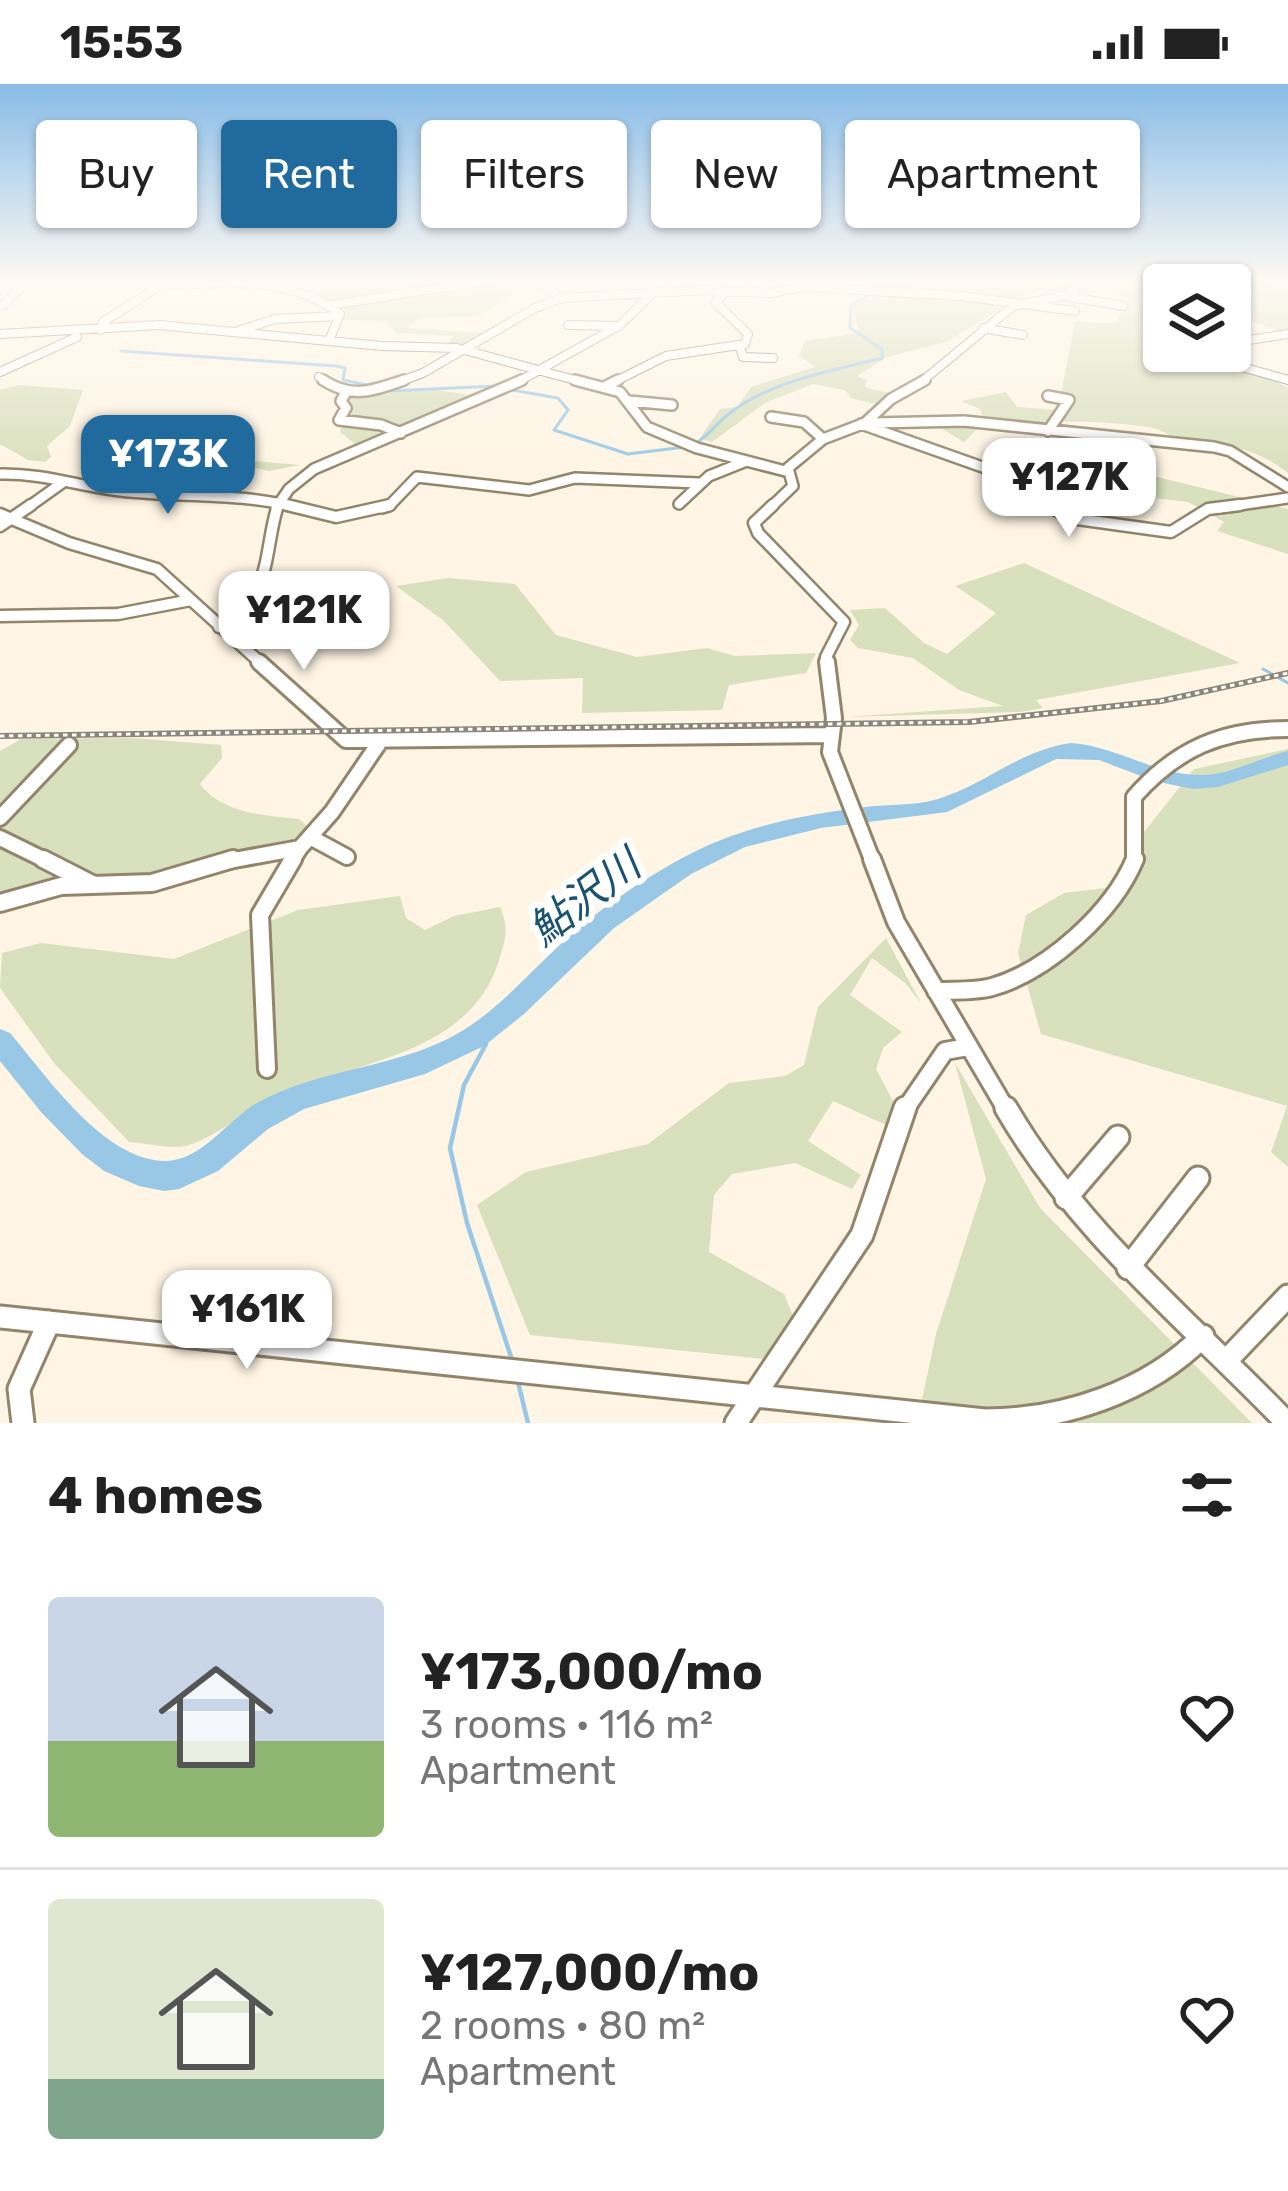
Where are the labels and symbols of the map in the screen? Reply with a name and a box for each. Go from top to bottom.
pin: ¥173K [84,415,252,517]
pin: ¥127K [985,438,1153,540]
pin: ¥121K [220,571,388,673]
water label: 鮎沢川 [519,838,653,956]
pin: ¥161K [163,1270,331,1372]

